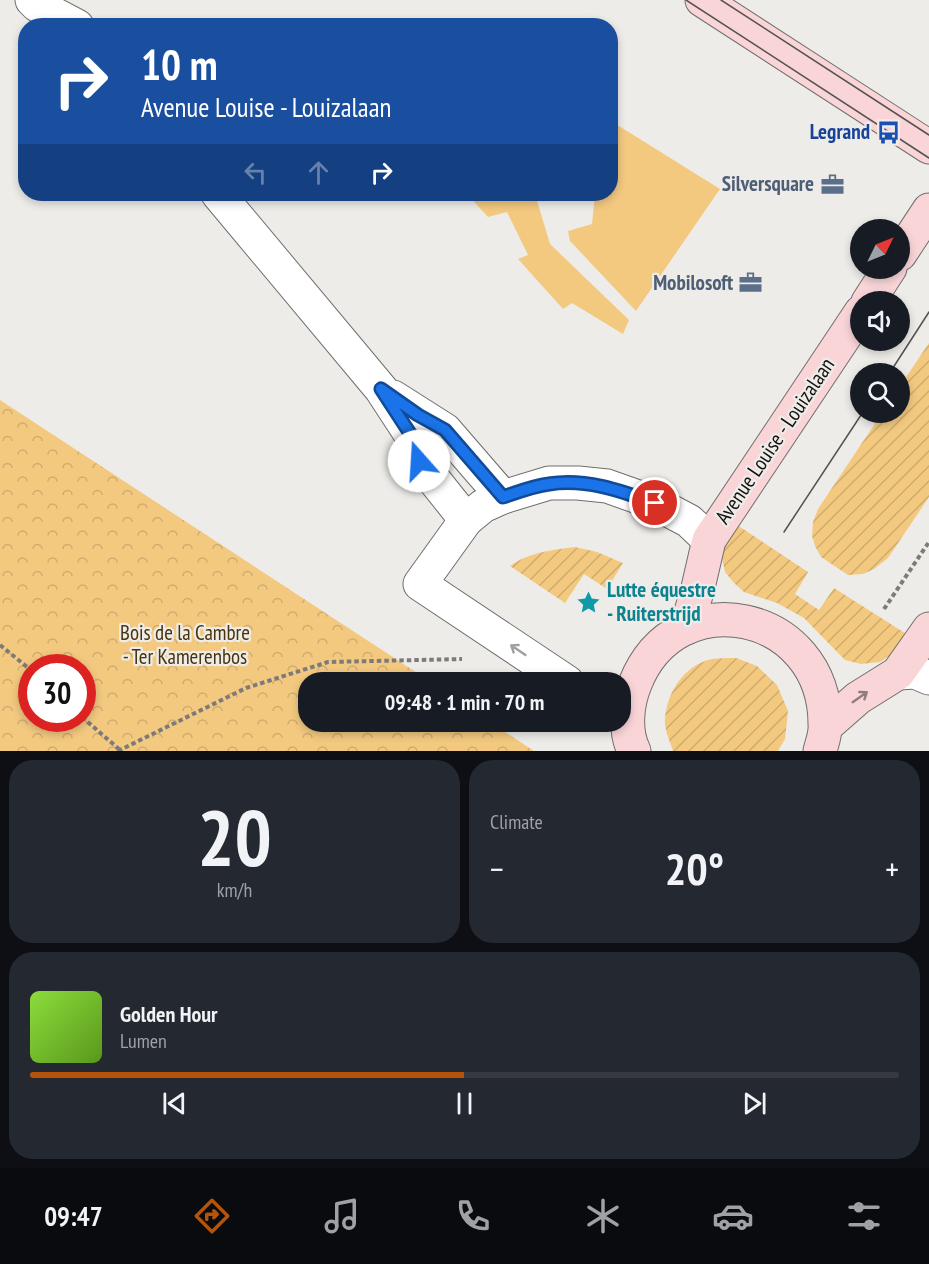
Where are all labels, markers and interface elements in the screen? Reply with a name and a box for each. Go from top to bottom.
text: 10 m [141,37,218,92]
icon: right [42,42,120,120]
text: Avenue Louise - Louizalaan [141,90,391,124]
place label: Legrand [810,118,870,145]
bus stop icon: Legrand [875,119,901,145]
icon: left [239,156,272,189]
icon: ahead [302,156,335,189]
icon: right [365,156,398,189]
place label: Silversquare [722,170,814,197]
office icon: Silversquare [819,171,845,197]
north arrow [850,219,910,279]
map controls [850,219,910,423]
place label: Mobilosoft [653,269,733,296]
office icon: Mobilosoft [738,270,764,296]
button: sound [850,291,910,351]
street label: Avenue Louise - Louizalaan [709,352,840,529]
button: search [850,363,910,423]
position arrow [387,429,451,493]
pin [629,477,680,528]
icon: arrive [638,486,671,519]
place label: Lutte équestre - Ruiterstrijd [607,576,716,627]
place icon: Lutte équestre - Ruiterstrijd [576,589,602,615]
park label: Bois de la Cambre - Ter Kamerenbos [120,619,250,670]
one-way arrow [510,644,527,656]
speed limit sign: 30 [18,654,96,732]
text: 09:48 · 1 min · 70 m [385,688,544,716]
one-way arrow [851,691,868,703]
text: 20 [197,787,272,888]
text: Climate [490,809,543,835]
text: 20° [665,839,724,897]
text: − [490,847,504,890]
text: + [885,847,899,890]
text: km/h [217,877,252,903]
text: Golden Hour [120,1000,218,1028]
text: Lumen [120,1028,167,1054]
icon: previous [158,1087,191,1120]
icon: pause [448,1087,481,1120]
icon: next [738,1087,771,1120]
icon: directions [191,1195,233,1237]
icon: music [321,1195,363,1237]
icon: phone [452,1195,494,1237]
icon: climate [582,1195,624,1237]
icon: car [712,1195,754,1237]
icon: filters [843,1195,885,1237]
text: 09:47 [44,1199,103,1233]

